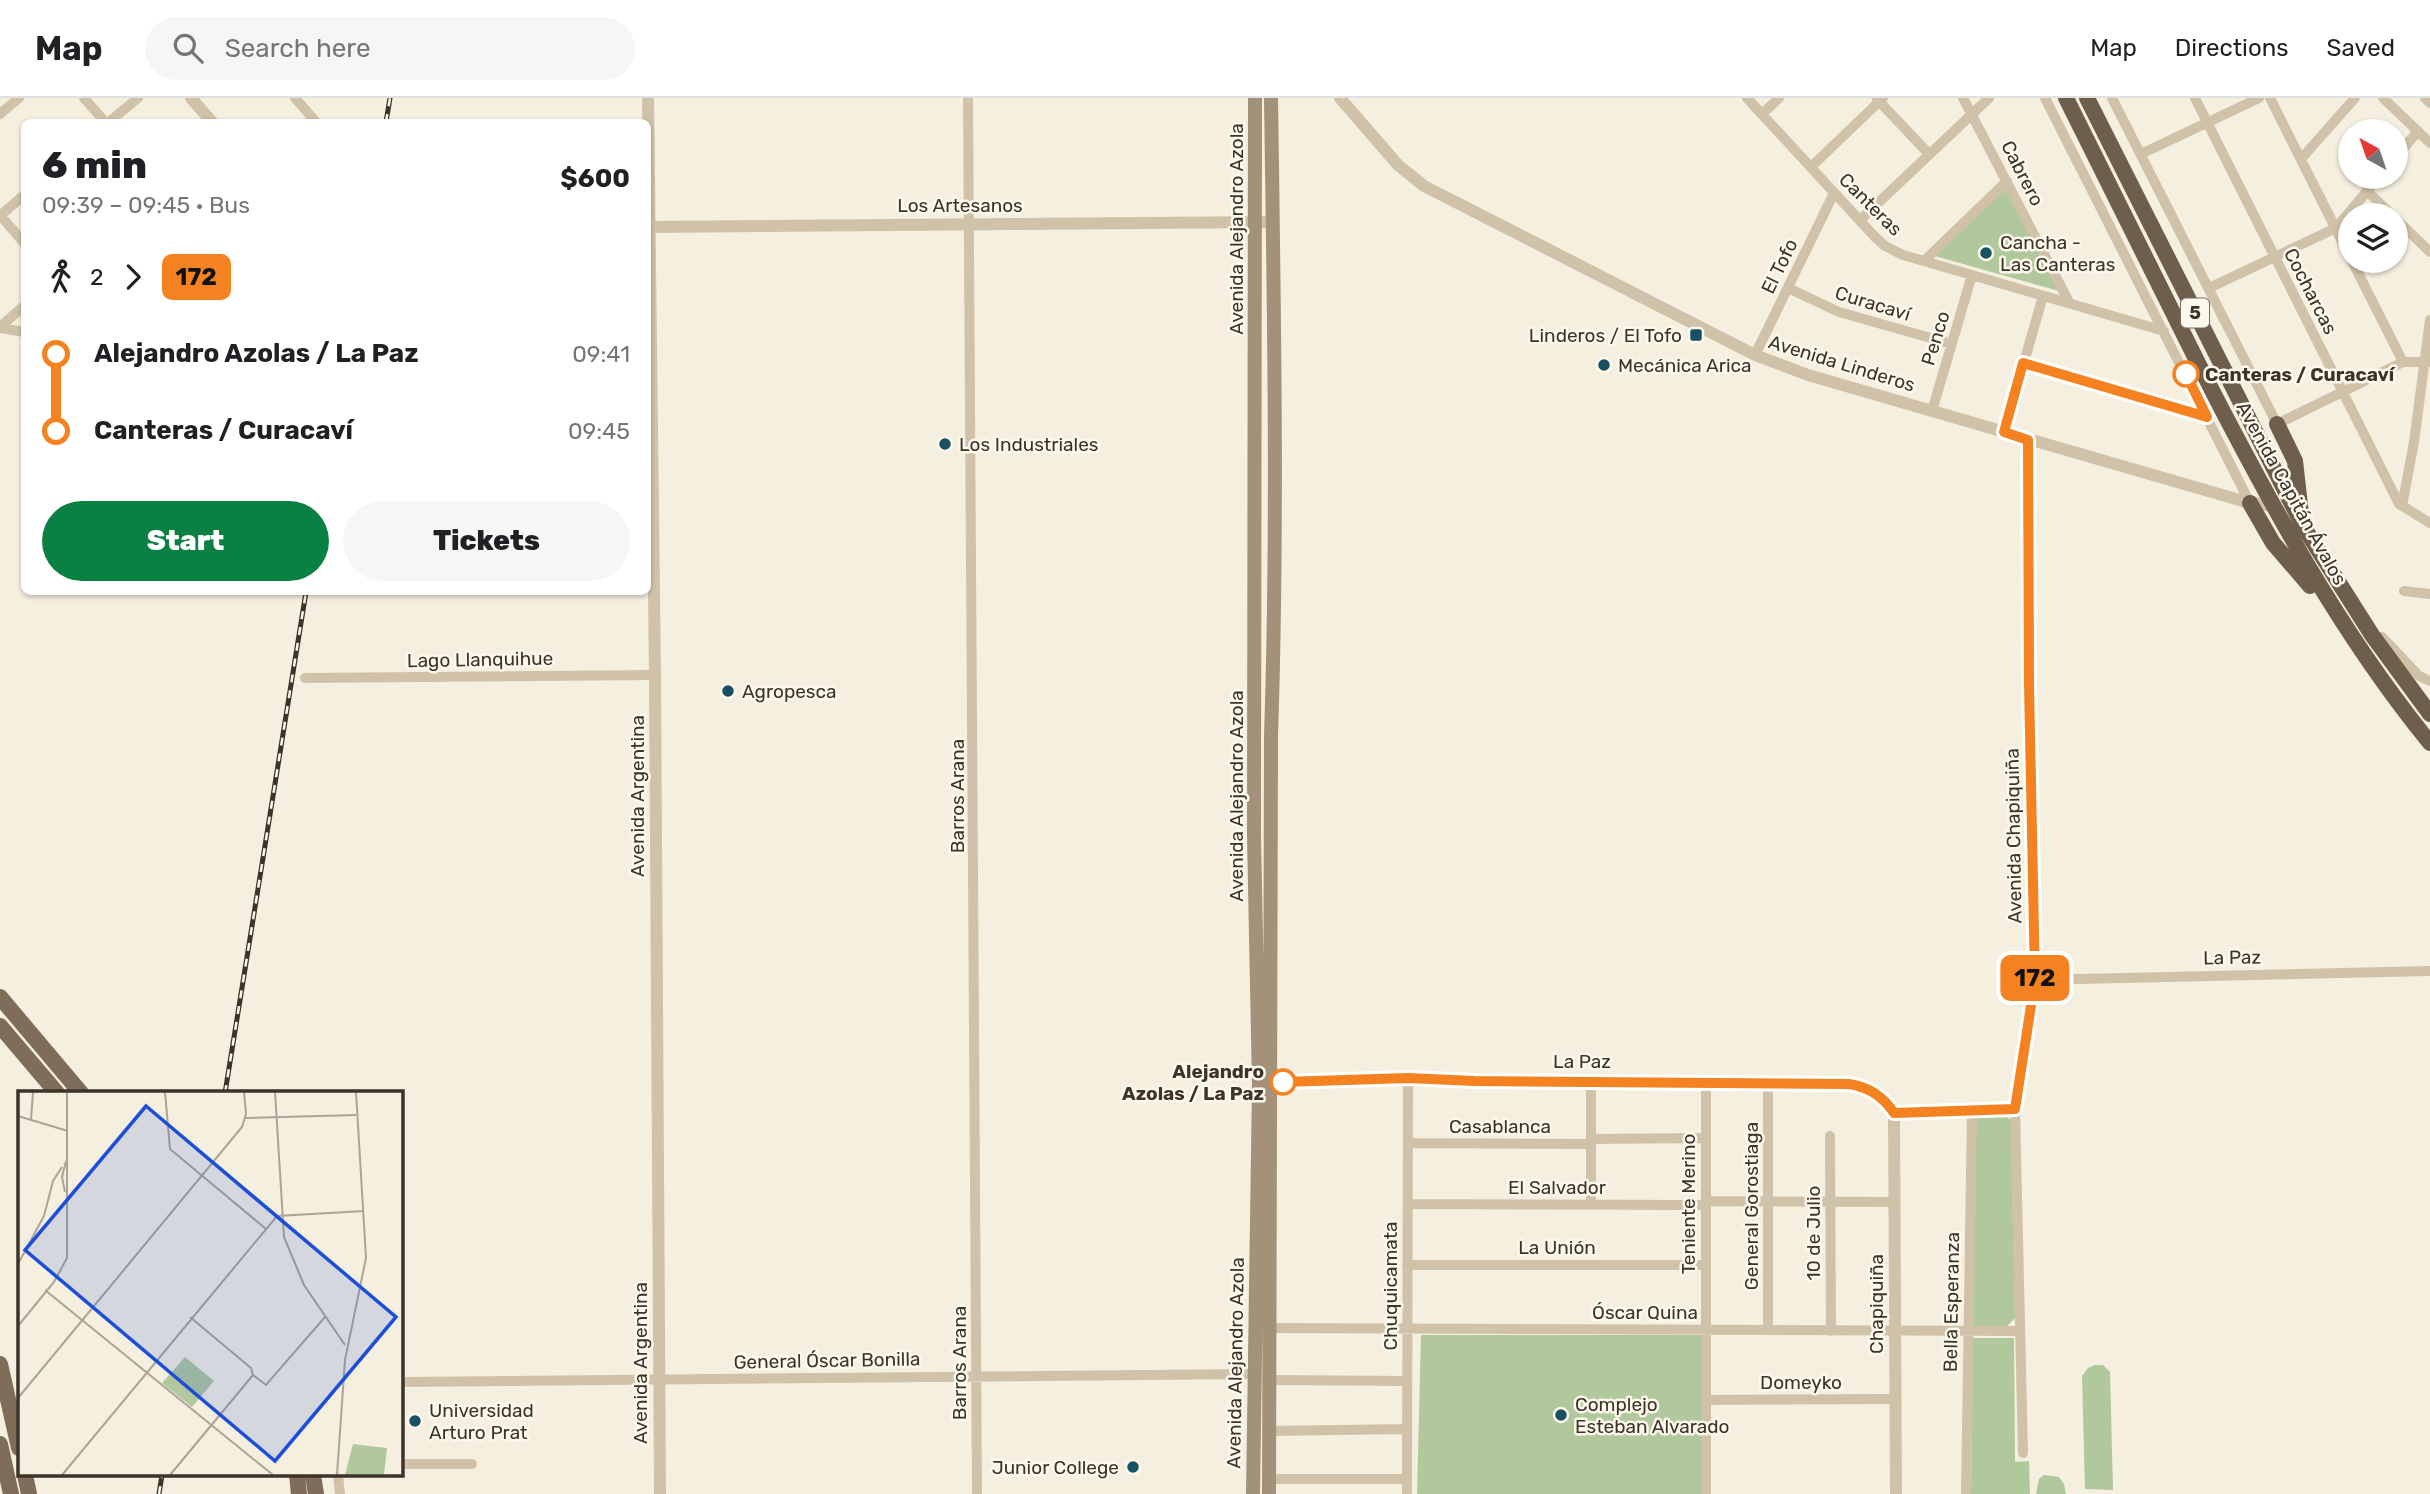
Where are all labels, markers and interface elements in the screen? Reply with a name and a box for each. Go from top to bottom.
search box [145,17,635,80]
text: Map [35,29,103,68]
icon: search [169,29,207,67]
text: Search here [225,33,370,64]
text: Map [2090,34,2137,62]
text: Directions [2175,34,2288,62]
text: Saved [2326,34,2395,62]
north arrow [2338,119,2408,189]
map controls [2338,119,2408,273]
street label: Avenida Alejandro Azola [1225,123,1248,335]
street label: Cabrero [1996,137,2049,210]
text: 6 min [42,142,147,188]
text: $600 [560,163,630,194]
street label: Canteras [1834,168,1907,241]
text: 09:39 – 09:45 · Bus [42,191,250,219]
street label: Los Artesanos [897,194,1023,217]
button: layers [2338,203,2408,273]
place label: Cancha - Las Canteras [2000,231,2115,276]
street label: El Tofo [1756,235,1803,297]
street label: Cocharcas [2279,244,2342,338]
marker: Cancha - Las Canteras [1978,245,1994,261]
icon: walk [42,258,80,296]
icon: forward [114,258,152,296]
text: 2 [90,263,104,291]
text: 172 [176,263,217,291]
street label: Curacaví [1832,281,1915,326]
road number: 5 [2181,298,2209,328]
street label: Penco [1916,308,1955,368]
place label: Linderos / El Tofo [1529,324,1682,347]
marker: Linderos / El Tofo [1688,327,1704,343]
street label: Avenida Linderos [1766,330,1918,397]
text: Alejandro Azolas / La Paz [94,338,419,369]
text: 09:41 [572,340,630,368]
place label: Mecánica Arica [1618,354,1751,377]
marker: Mecánica Arica [1596,357,1612,373]
marker: Canteras / Curacaví [2173,361,2199,387]
place label: Canteras / Curacaví [2205,363,2396,386]
street label: Avenida Capitán Ávalos [2232,398,2352,589]
text: Canteras / Curacaví [94,415,353,446]
text: 09:45 [568,417,630,445]
place label: Los Industriales [959,433,1099,456]
marker: Los Industriales [937,436,953,452]
button: Start [42,501,329,581]
button: Tickets [343,501,630,581]
street label: Lago Llanquihue [407,647,553,672]
place label: Agropesca [742,680,837,703]
marker: Agropesca [720,683,736,699]
street label: Avenida Alejandro Azola [1225,690,1248,902]
street label: Avenida Argentina [626,715,649,877]
street label: Barros Arana [946,739,969,853]
street label: Avenida Chapiquiña [2000,748,2027,924]
street label: La Paz [2203,945,2261,970]
line badge: 172 [1995,955,2075,1001]
text: 172 [2014,964,2056,992]
street label: La Paz [1553,1050,1611,1073]
place label: Alejandro Azolas / La Paz [1122,1060,1264,1105]
marker: Alejandro Azolas / La Paz [1270,1069,1296,1095]
inset map [18,1091,402,1476]
street label: Casablanca [1449,1115,1551,1138]
street label: General Gorostiaga [1740,1122,1763,1290]
street label: Teniente Merino [1677,1134,1700,1274]
street label: El Salvador [1508,1176,1607,1199]
street label: 10 de Julio [1802,1186,1825,1280]
street label: Chuquicamata [1379,1221,1402,1351]
street label: Bella Esperanza [1939,1232,1964,1372]
street label: La Unión [1518,1236,1596,1259]
street label: Chapiquiña [1865,1254,1888,1354]
street label: Avenida Alejandro Azola [1222,1257,1249,1469]
street label: Avenida Argentina [629,1282,652,1444]
street label: Óscar Quina [1592,1301,1698,1324]
street label: Barros Arana [948,1306,971,1420]
street label: General Óscar Bonilla [733,1347,921,1374]
street label: Domeyko [1760,1371,1842,1394]
place label: Complejo Esteban Alvarado [1575,1393,1729,1438]
place label: Universidad Arturo Prat [429,1399,534,1444]
marker: Complejo Esteban Alvarado [1553,1407,1569,1423]
marker: Universidad Arturo Prat [407,1413,423,1429]
place label: Junior College [992,1456,1119,1479]
marker: Junior College [1125,1459,1141,1475]

